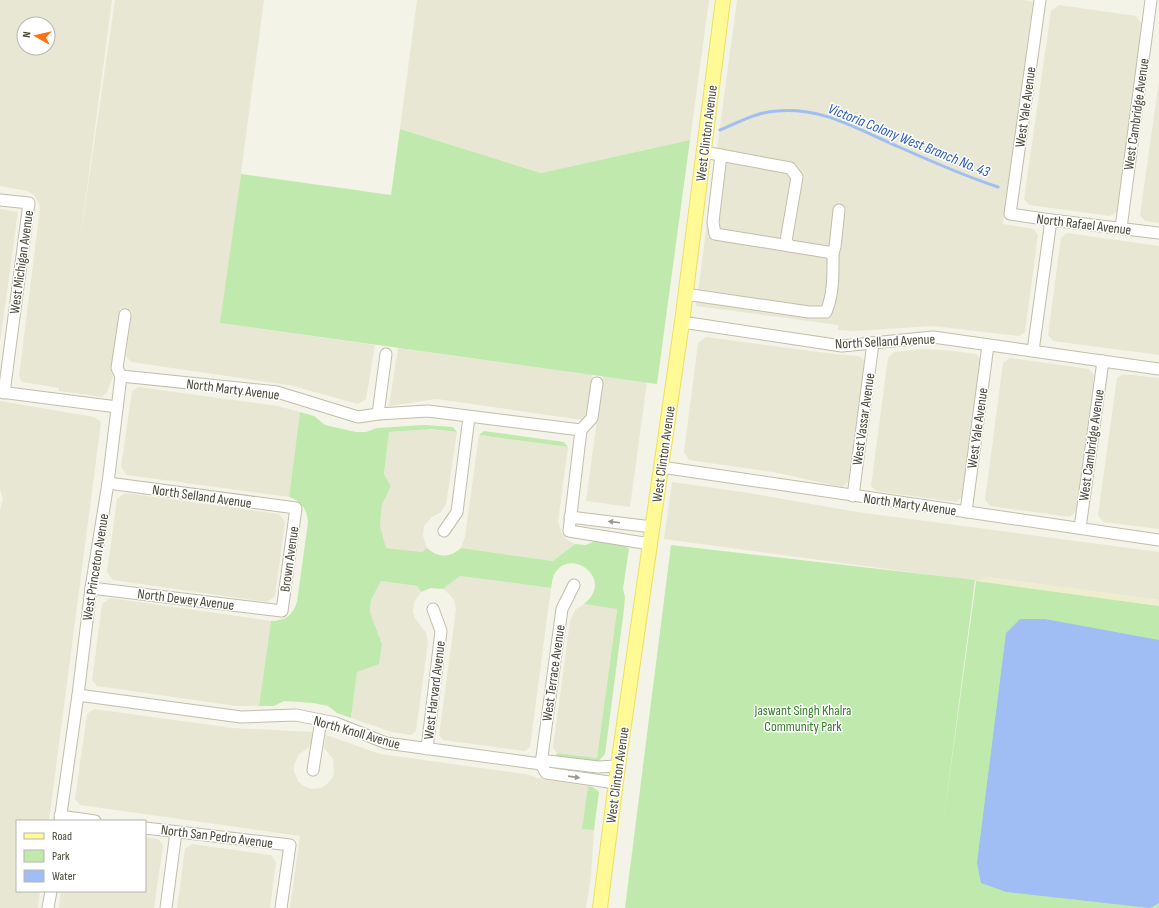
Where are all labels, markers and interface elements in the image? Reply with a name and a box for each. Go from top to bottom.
north arrow [16,16,56,56]
text: N [20,31,33,38]
street label: West Cambridge Avenue [1120,57,1153,171]
street label: West Yale Avenue [1011,66,1040,149]
street label: West Clinton Avenue [692,84,721,182]
water label: Victoria Colony West Branch No. 43 [825,99,993,182]
street label: West Michigan Avenue [6,209,37,315]
street label: North Rafael Avenue [1036,210,1132,239]
street label: North Selland Avenue [835,330,935,353]
street label: West Vassar Avenue [849,372,878,466]
street label: North Marty Avenue [185,375,280,404]
street label: West Yale Avenue [963,387,992,470]
street label: West Cambridge Avenue [1075,388,1108,502]
street label: West Clinton Avenue [648,405,679,503]
street label: North Selland Avenue [151,481,253,512]
street label: North Marty Avenue [862,490,958,519]
street label: West Princeton Avenue [79,512,112,622]
one-way arrow [608,519,620,525]
street label: Brown Avenue [276,525,303,593]
street label: North Dewey Avenue [137,585,235,614]
street label: West Terrace Avenue [538,624,569,722]
street label: West Harvard Avenue [420,640,449,740]
park label: Jaswant Singh Khalra Community Park [754,702,851,735]
street label: North Knoll Avenue [312,712,402,753]
street label: West Clinton Avenue [602,726,633,824]
one-way arrow [568,774,581,780]
legend [16,820,146,892]
street label: North San Pedro Avenue [160,821,274,852]
text: Road [52,829,72,844]
text: Park [52,849,70,864]
text: Water [52,869,76,884]

